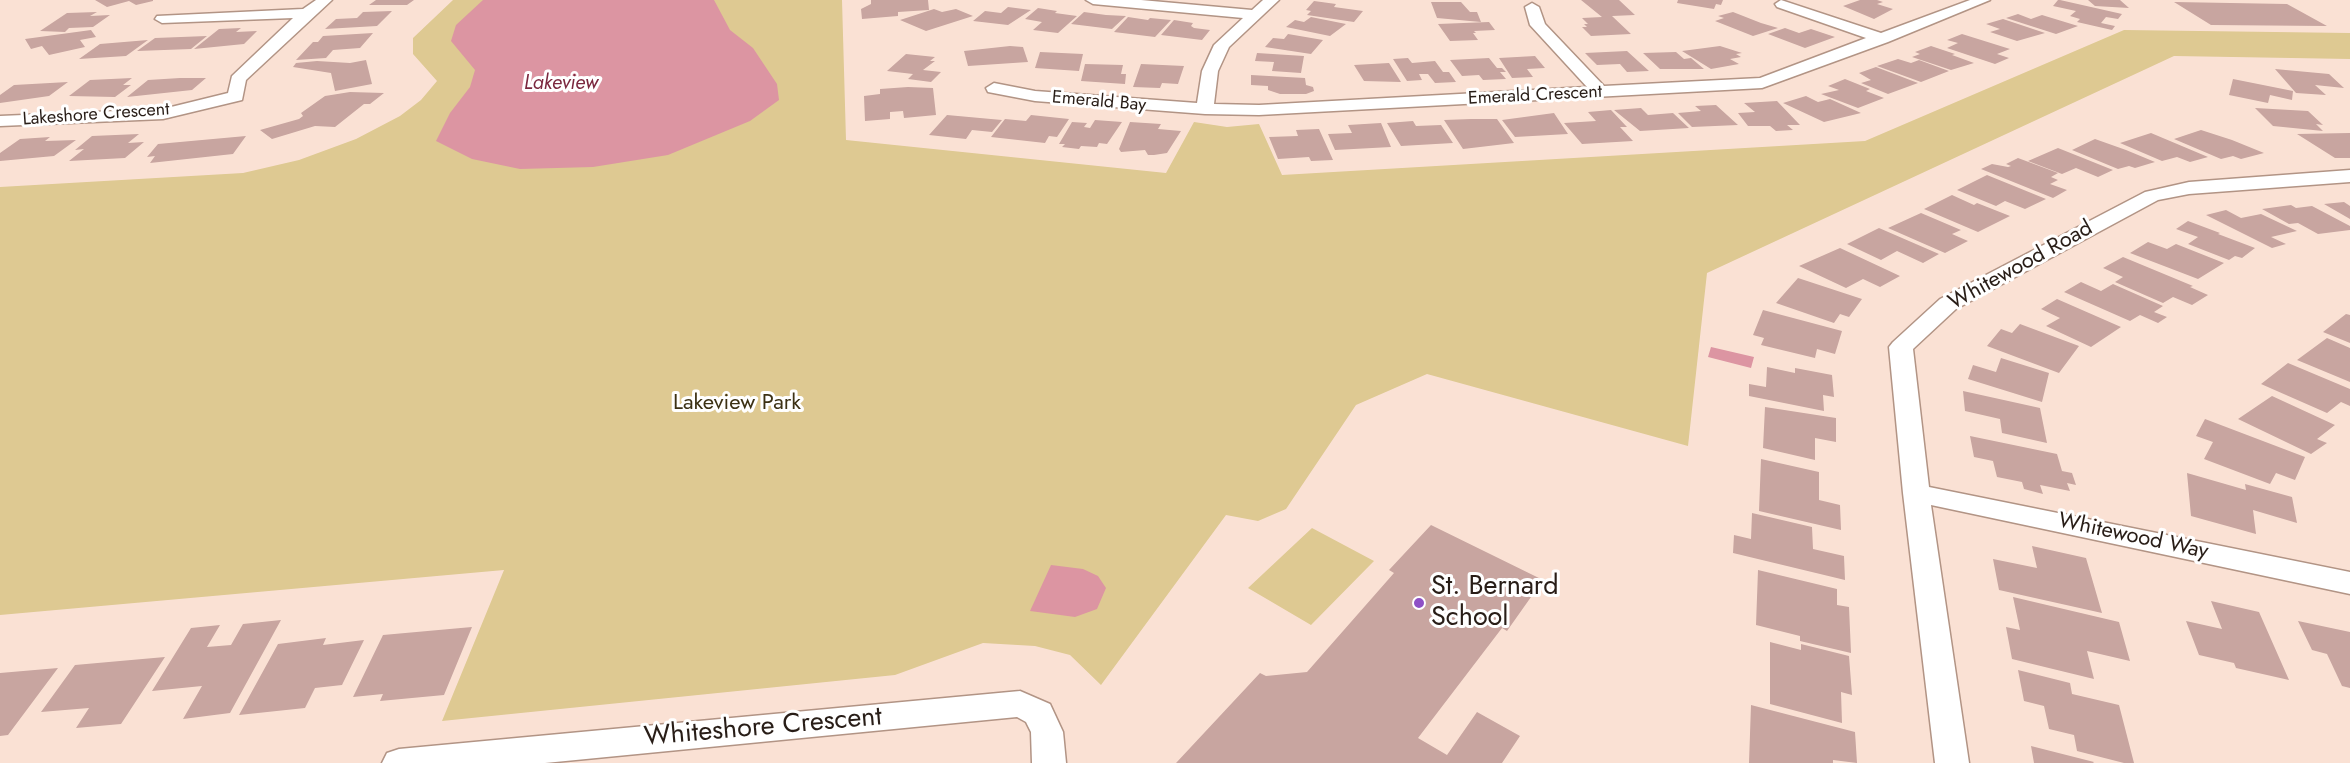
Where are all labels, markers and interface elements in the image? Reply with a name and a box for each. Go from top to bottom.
water label: Lakeview [524,72,598,96]
street label: Emerald Crescent [1467,82,1603,110]
street label: Emerald Bay [1051,87,1147,117]
street label: Lakeshore Crescent [22,99,170,131]
street label: Whitewood Road [1944,216,2098,316]
park label: Lakeview Park [673,391,801,417]
street label: Whitewood Way [2055,508,2211,566]
place label: St. Bernard School [1431,571,1559,634]
marker: St. Bernard School [1412,596,1426,610]
street label: Whiteshore Crescent [643,701,883,755]

